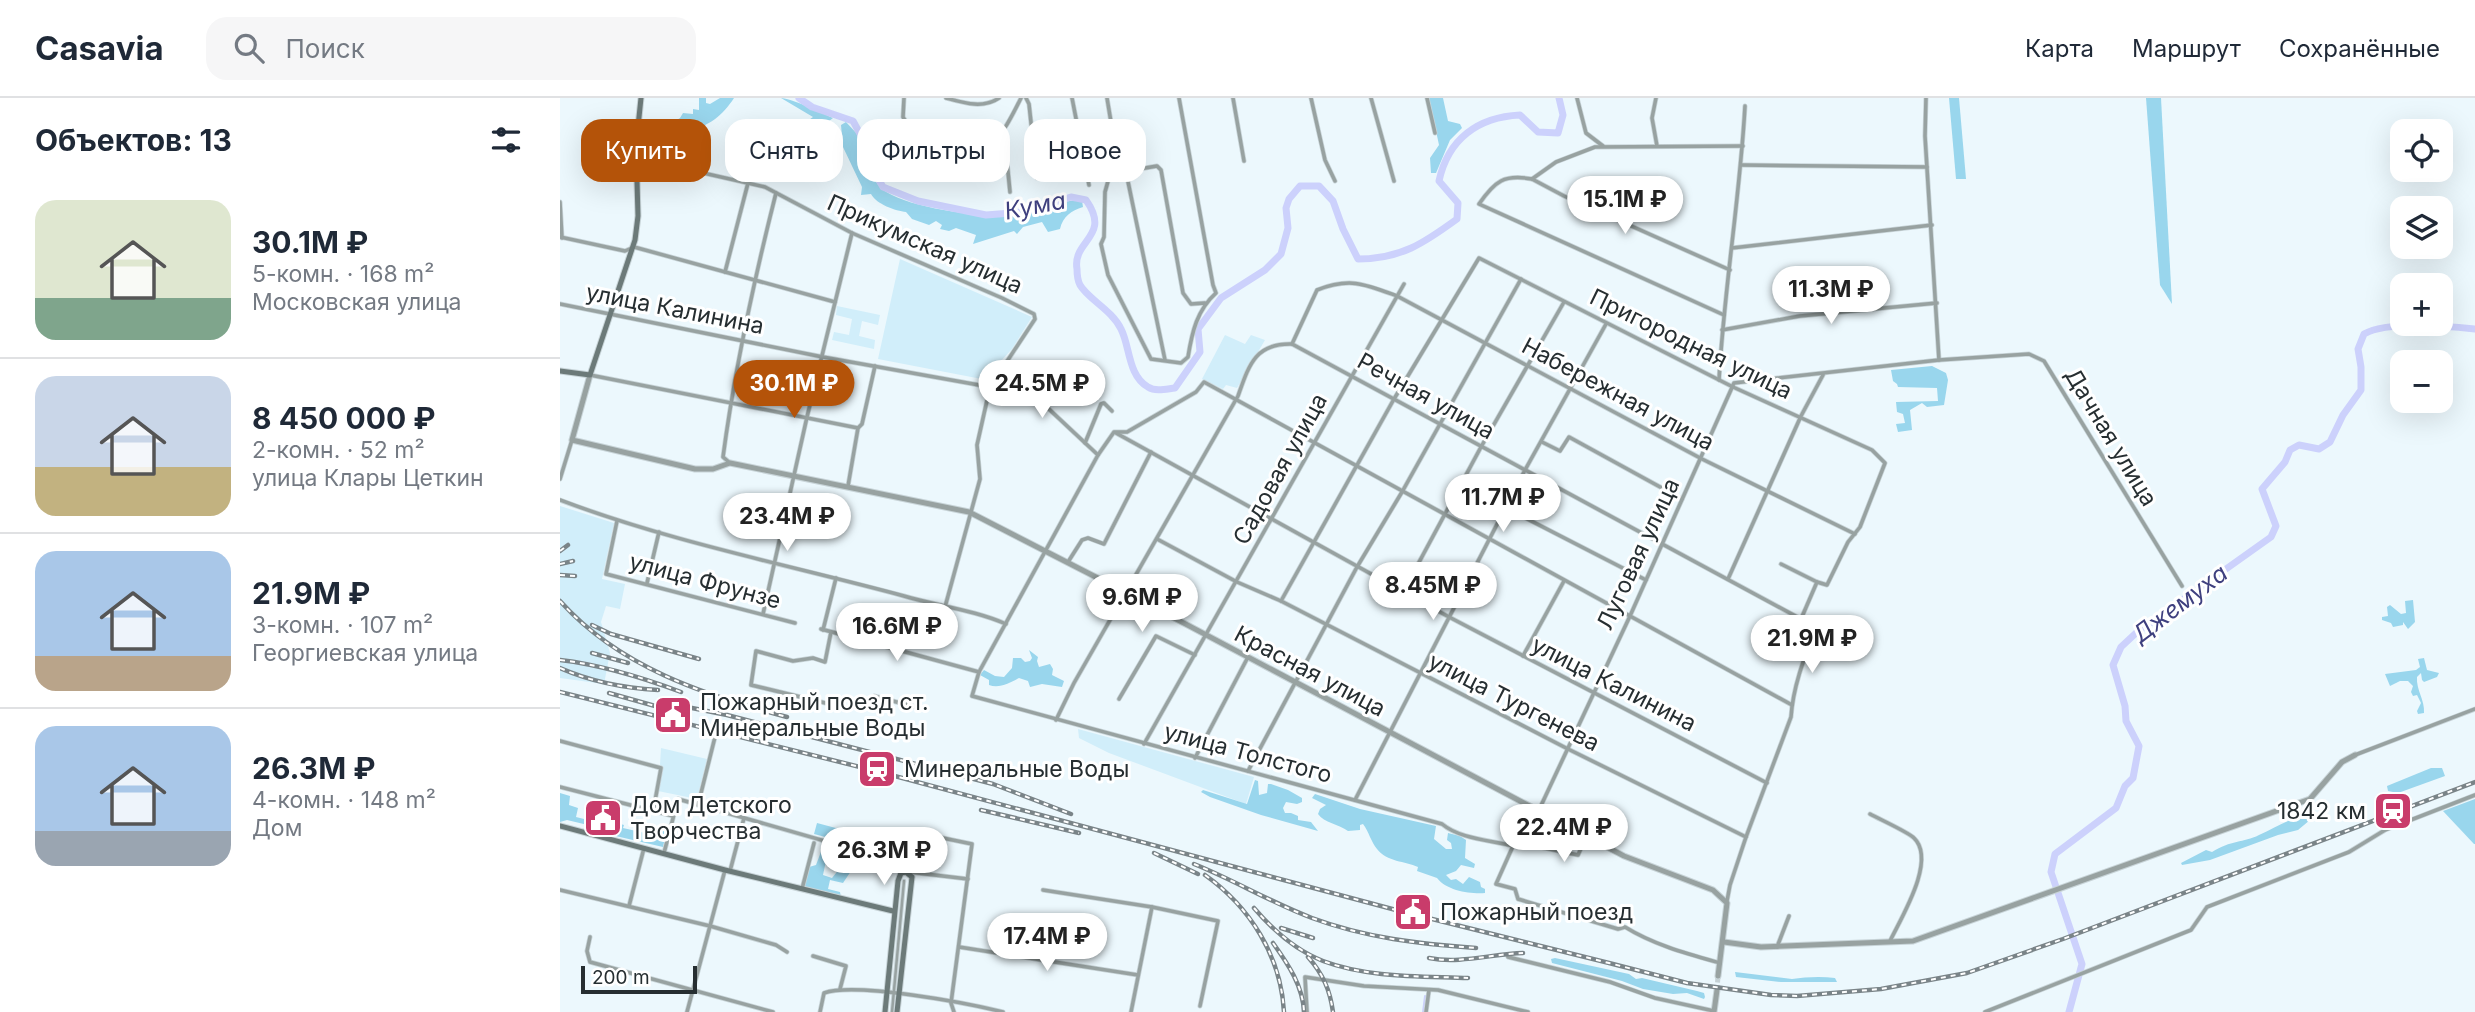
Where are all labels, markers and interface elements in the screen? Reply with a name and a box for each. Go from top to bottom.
search box [206,17,696,80]
text: Casavia [35,28,164,68]
icon: search [230,29,268,67]
text: Поиск [286,33,365,64]
text: Карта [2025,34,2094,63]
text: Маршрут [2132,34,2241,63]
text: Сохранённые [2279,34,2440,63]
chip: Купить [581,119,711,182]
chip: Снять [725,119,843,182]
chip: Фильтры [857,119,1010,182]
chip: Новое [1024,119,1146,182]
map controls [2390,119,2453,413]
button: locate [2390,119,2453,182]
icon: filters [487,121,525,159]
text: Объектов: 13 [35,122,232,158]
pin: 15.1M ₽ [1560,176,1690,236]
water label: Кума [1002,185,1068,226]
text: 15.1M ₽ [1583,185,1667,213]
street label: Прикумская улица [823,188,1027,300]
button: layers [2390,196,2453,259]
text: 30.1M ₽ [252,224,368,260]
icon: home [91,228,175,312]
text: 5-комн. · 168 m² [252,260,434,288]
pin: 11.3M ₽ [1766,266,1896,326]
button: + [2390,273,2453,336]
text: 11.3M ₽ [1788,275,1874,303]
street label: улица Калинина [584,278,766,340]
street label: Пригородная улица [1585,283,1797,405]
text: Московская улица [252,288,462,316]
street label: Набережная улица [1517,331,1719,457]
street label: Речная улица [1352,347,1500,445]
button: − [2390,350,2453,413]
pin: 30.1M ₽ [729,360,859,420]
pin: 24.5M ₽ [977,360,1107,420]
street label: Дачная улица [2059,363,2163,511]
text: 30.1M ₽ [749,369,839,397]
text: 24.5M ₽ [994,369,1090,397]
street label: Садовая улица [1227,389,1333,549]
text: 8 450 000 ₽ [252,400,435,436]
icon: home [91,404,175,488]
text: 2-комн. · 52 m² [252,436,425,464]
text: улица Клары Цеткин [252,464,484,492]
pin: 11.7M ₽ [1438,474,1568,534]
street label: Луговая улица [1591,474,1685,634]
text: 11.7M ₽ [1461,483,1545,511]
pin: 23.4M ₽ [722,494,852,553]
text: 23.4M ₽ [739,502,835,530]
street label: улица Фрунзе [626,547,784,615]
water label: Джемуха [2125,558,2233,649]
pin: 8.45M ₽ [1368,562,1498,622]
text: 8.45M ₽ [1385,571,1481,599]
pin: 9.6M ₽ [1085,574,1199,634]
text: 21.9M ₽ [252,575,370,611]
icon: home [91,579,175,663]
text: 9.6M ₽ [1102,583,1182,611]
pin: 16.6M ₽ [832,603,962,663]
text: 3-комн. · 107 m² [252,611,433,639]
text: 16.6M ₽ [852,612,942,640]
pin: 21.9M ₽ [1747,616,1877,675]
street label: Красная улица [1230,619,1390,723]
text: 21.9M ₽ [1767,624,1857,652]
street label: улица Калинина [1527,630,1701,738]
text: Георгиевская улица [252,639,478,667]
street label: улица Тургенева [1424,647,1604,757]
place label: Пожарный поезд ст. Минеральные Воды [700,688,929,742]
public building icon: Пожарный поезд ст. Минеральные Воды [652,694,694,736]
street label: улица Толстого [1161,717,1335,789]
station icon: Минеральные Воды [856,748,898,790]
text: 26.3M ₽ [252,750,376,786]
icon: home [91,754,175,838]
place label: Минеральные Воды [904,755,1129,783]
text: 4-комн. · 148 m² [252,786,436,814]
station icon: 1842 км [2372,790,2414,832]
place label: Дом Детского Творчества [630,791,792,845]
public building icon: Дом Детского Творчества [582,797,624,839]
place label: 1842 км [2277,797,2366,825]
pin: 22.4M ₽ [1499,804,1629,864]
text: 22.4M ₽ [1516,813,1612,841]
text: Дом [252,814,302,842]
pin: 26.3M ₽ [819,828,949,887]
text: 26.3M ₽ [837,836,931,864]
public building icon: Пожарный поезд [1392,891,1434,933]
place label: Пожарный поезд [1440,898,1633,926]
pin: 17.4M ₽ [982,914,1112,973]
text: 17.4M ₽ [1003,922,1091,950]
scale bar [581,963,696,995]
text: 200 m [592,966,650,989]

